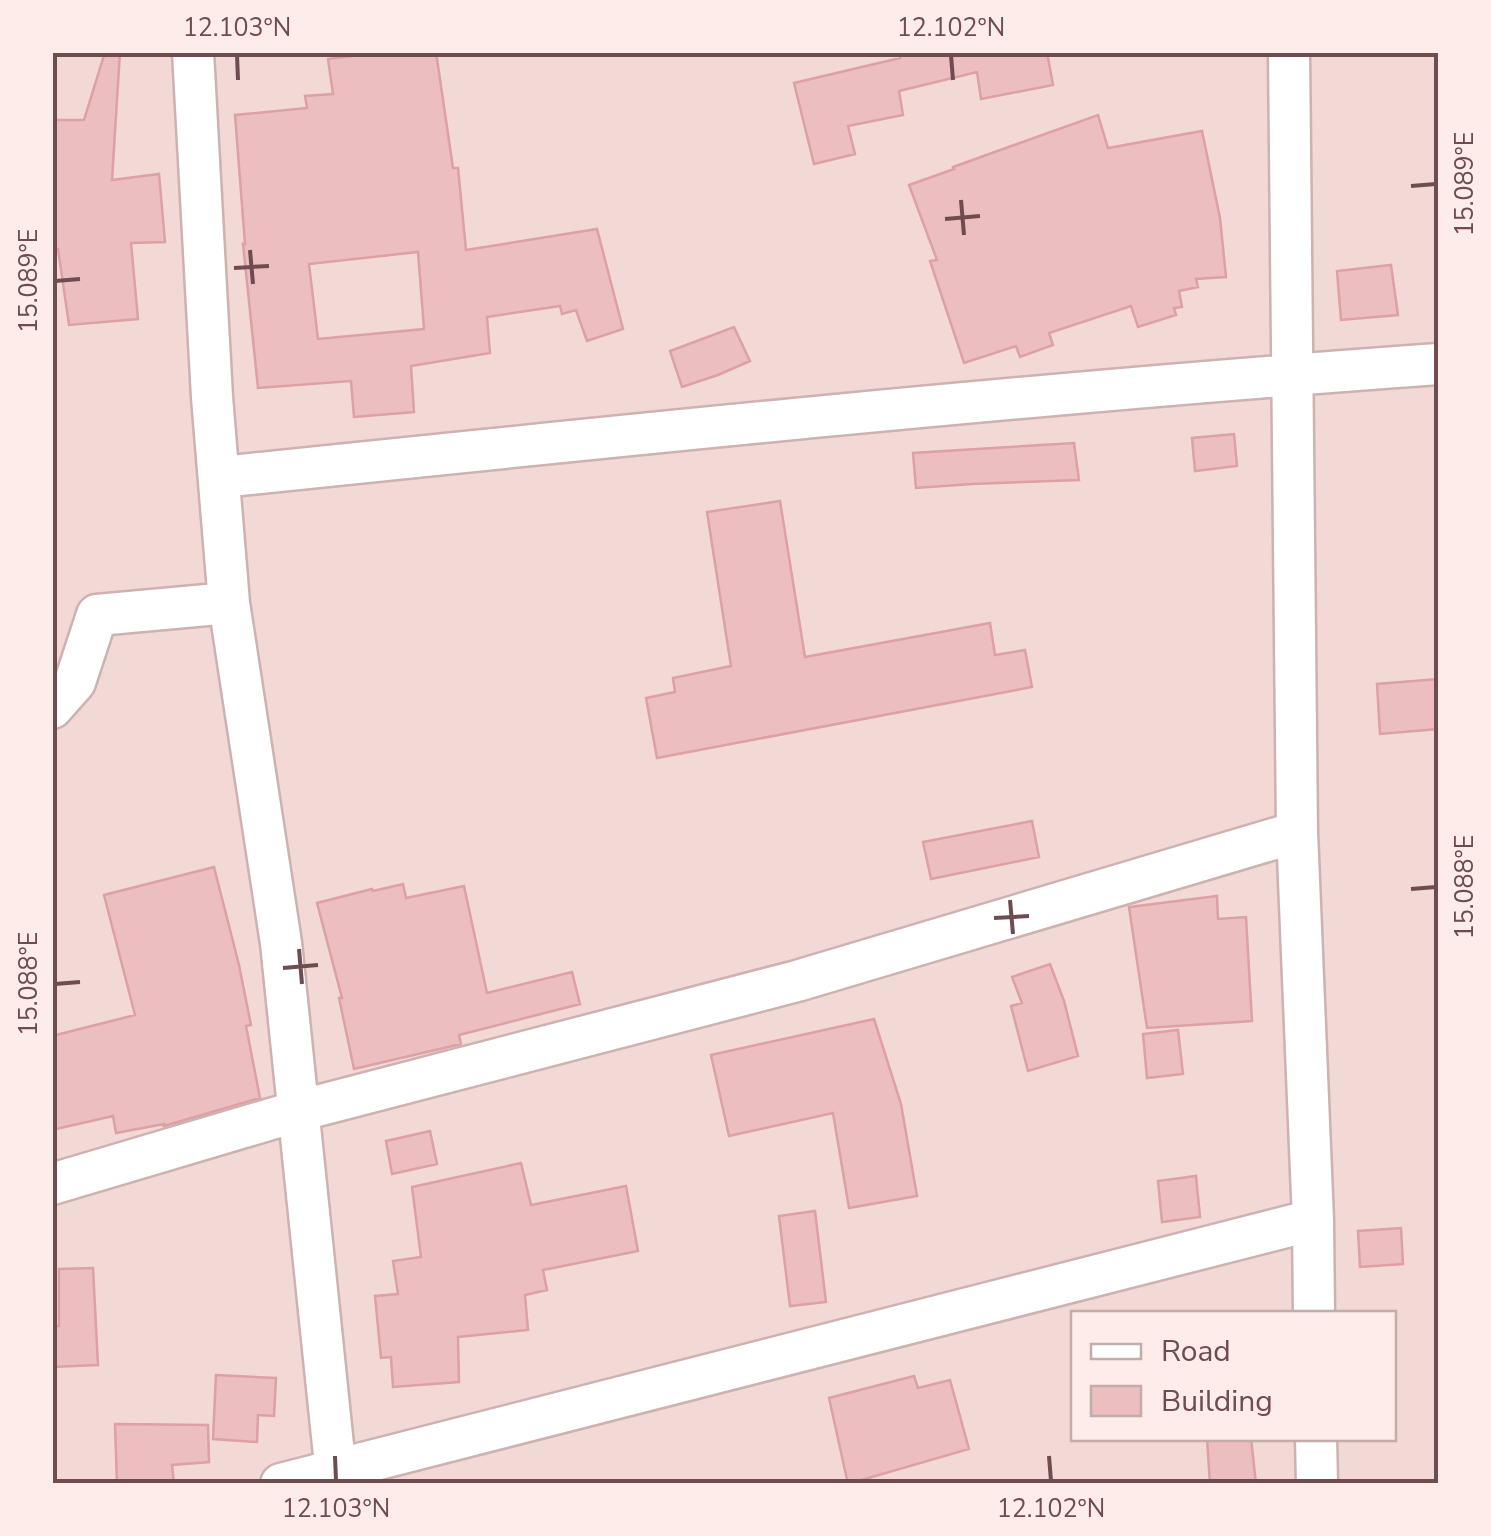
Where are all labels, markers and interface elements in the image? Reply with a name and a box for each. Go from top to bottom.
text: 12.103°N [183,11,291,45]
text: 12.102°N [897,11,1005,45]
text: 15.089°E [1448,132,1482,236]
text: 15.089°E [12,229,46,333]
text: 15.088°E [1448,835,1482,939]
text: 15.088°E [12,932,46,1036]
legend [1071,1311,1396,1441]
text: Road [1161,1331,1231,1372]
text: Building [1161,1381,1273,1422]
text: 12.103°N [282,1492,390,1526]
text: 12.102°N [997,1492,1105,1526]

